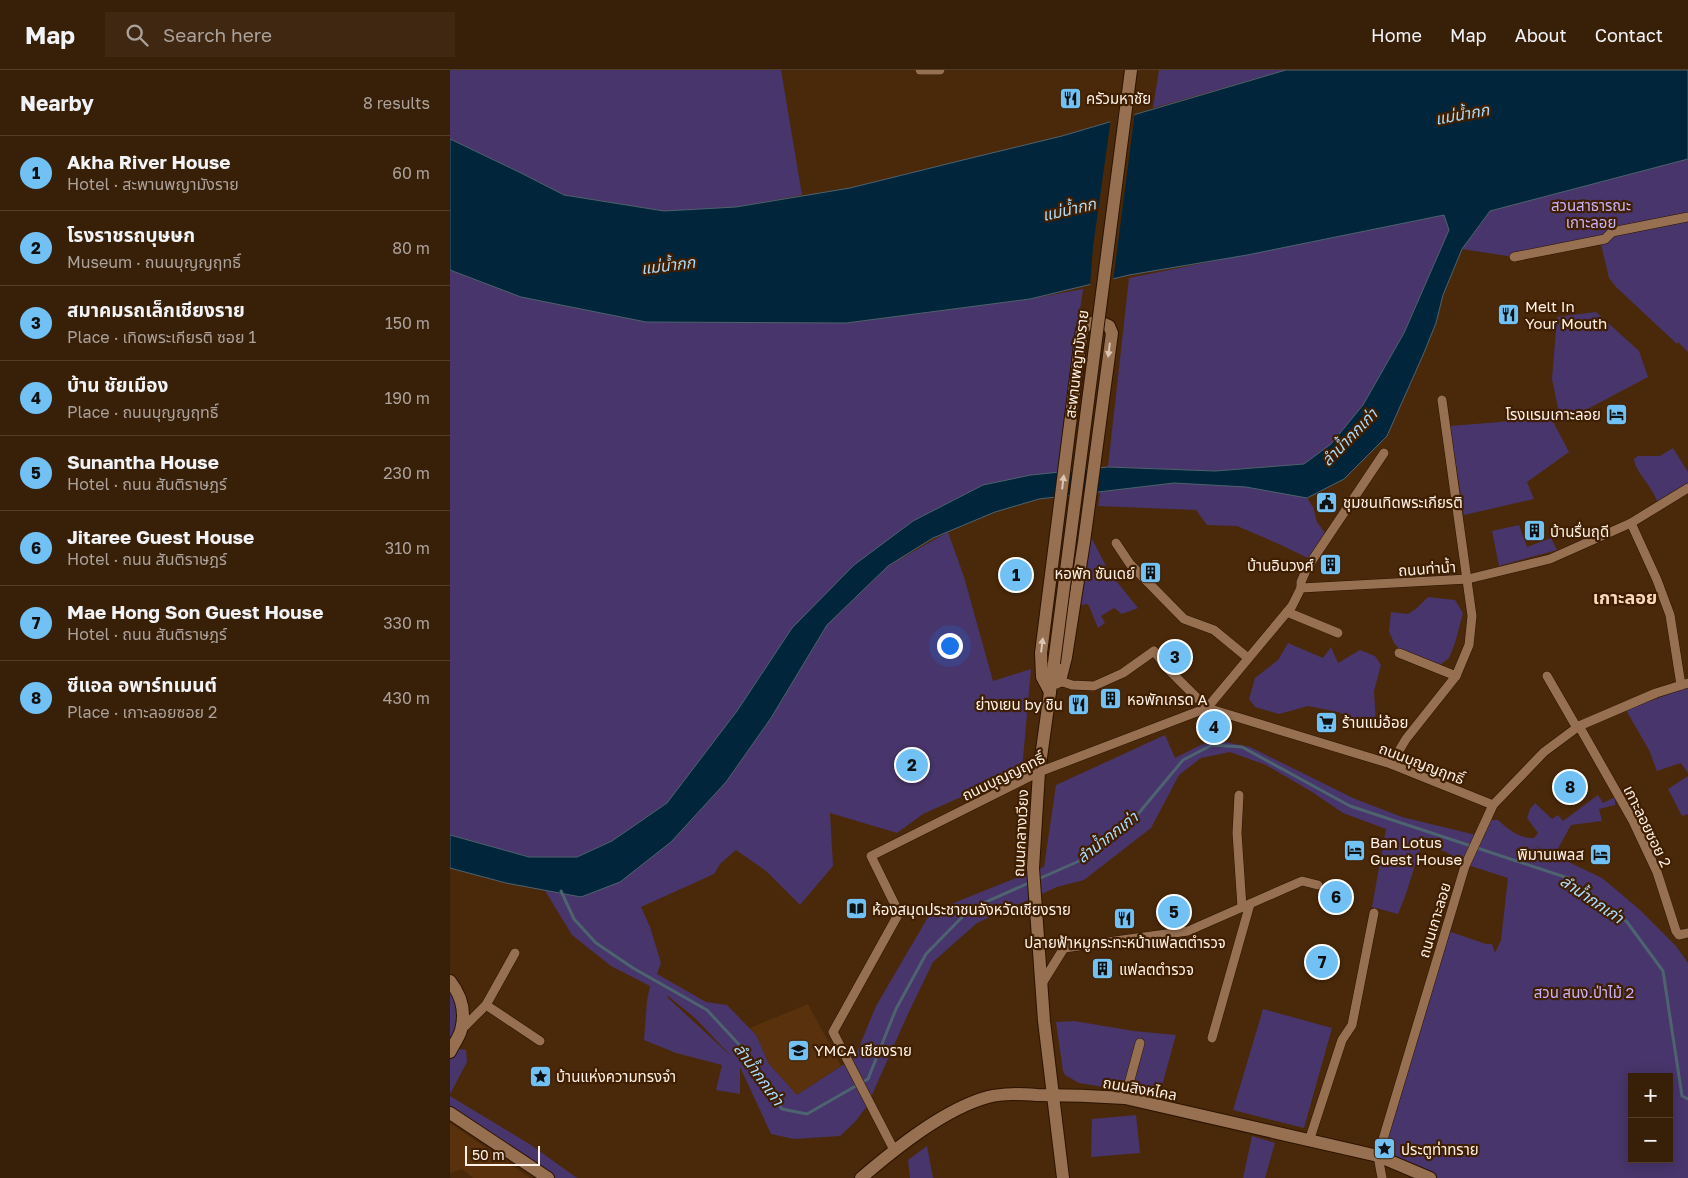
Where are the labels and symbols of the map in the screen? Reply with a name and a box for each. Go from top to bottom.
restaurant icon: ครัวมหาชัย [1058,86,1082,110]
place label: ครัวมหาชัย [1086,89,1151,107]
water label: แม่น้ำกก [1433,98,1492,129]
water label: แม่น้ำกก [1040,192,1099,225]
park label: สวนสาธารณะ เกาะลอย [1551,196,1631,231]
water label: แม่น้ำกก [640,251,698,278]
place label: Melt In Your Mouth [1525,297,1607,332]
restaurant icon: Melt In Your Mouth [1497,303,1521,327]
street label: สะพานพญามังราย [1060,309,1092,419]
one-way arrow [1105,342,1113,358]
water label: ลำน้ำกกเก่า [1316,402,1382,470]
hotel icon: โรงแรมเกาะลอย [1605,402,1629,426]
place label: โรงแรมเกาะลอย [1506,405,1601,423]
one-way arrow [1059,473,1067,489]
public building icon: ชุมชนเทิดพระเกียรติ [1315,490,1339,514]
place label: ชุมชนเทิดพระเกียรติ [1343,493,1463,512]
building icon: บ้านรื่นฤดี [1522,519,1546,543]
place label: บ้านรื่นฤดี [1550,521,1609,540]
building icon: บ้านอินวงศ์ [1318,553,1342,577]
pin: 1 [1000,556,1032,594]
place label: บ้านอินวงศ์ [1247,556,1314,574]
street label: ถนนท่าน้ำ [1397,556,1457,579]
building icon: หอพัก ซันเดย์ [1139,561,1163,585]
place label: หอพัก ซันเดย์ [1054,564,1135,582]
district label: เกาะลอย [1593,586,1657,608]
your location [937,633,963,659]
one-way arrow [1038,637,1046,653]
pin: 3 [1159,638,1191,676]
building icon: หอพักเกรด A [1099,687,1123,711]
place label: หอพักเกรด A [1127,690,1208,708]
restaurant icon: ย่างเยน by ชิน [1067,692,1091,716]
place label: ย่างเยน by ชิน [976,695,1063,713]
pin: 4 [1198,708,1230,746]
supermarket icon: ร้านแม่อ้อย [1314,710,1338,734]
place label: ร้านแม่อ้อย [1342,713,1408,731]
street label: ถนนบุญญฤทธิ์ [1376,738,1468,789]
pin: 2 [896,746,928,784]
street label: ถนนบุญญฤทธิ์ [959,748,1048,805]
pin: 8 [1554,768,1586,806]
street label: เกาะลอยซอย 2 [1620,782,1676,870]
street label: ถนนกลางเวียง [1009,789,1031,877]
water label: ลำน้ำกกเก่า [1072,805,1143,867]
place label: Ban Lotus Guest House [1370,833,1462,868]
hotel icon: Ban Lotus Guest House [1342,839,1366,863]
hotel icon: พิมานเพลส [1588,842,1612,866]
place label: พิมานเพลส [1517,845,1584,863]
water label: ลำน้ำกกเก่า [1557,870,1629,928]
pin: 6 [1320,878,1352,916]
street label: ถนนเกาะลอย [1414,880,1454,960]
pin: 5 [1158,893,1190,931]
library icon: ห้องสมุดประชาชนจังหวัดเชียงราย [844,897,868,921]
place label: ห้องสมุดประชาชนจังหวัดเชียงราย [872,900,1071,919]
restaurant icon: ปลายฟ้าหมูกระทะหน้าแฟลตตำรวจ [1113,907,1137,931]
place label: ปลายฟ้าหมูกระทะหน้าแฟลตตำรวจ [1024,933,1226,952]
pin: 7 [1306,943,1338,981]
building icon: แฟลตตำรวจ [1091,957,1115,981]
place label: แฟลตตำรวจ [1119,960,1194,978]
park label: สวน สนง.ป่าไม้ 2 [1534,983,1634,1001]
water label: ลำน้ำกกเก่า [730,1038,790,1110]
school or university icon: YMCA เชียงราย [786,1038,810,1062]
place label: YMCA เชียงราย [814,1041,912,1059]
place icon: บ้านแห่งความทรงจำ [528,1064,552,1088]
place label: บ้านแห่งความทรงจำ [556,1067,676,1085]
street label: ถนนสิงหไคล [1101,1073,1179,1103]
place icon: ประตูท่าทราย [1373,1137,1397,1161]
place label: ประตูท่าทราย [1401,1140,1479,1159]
scale bar [465,1143,540,1166]

